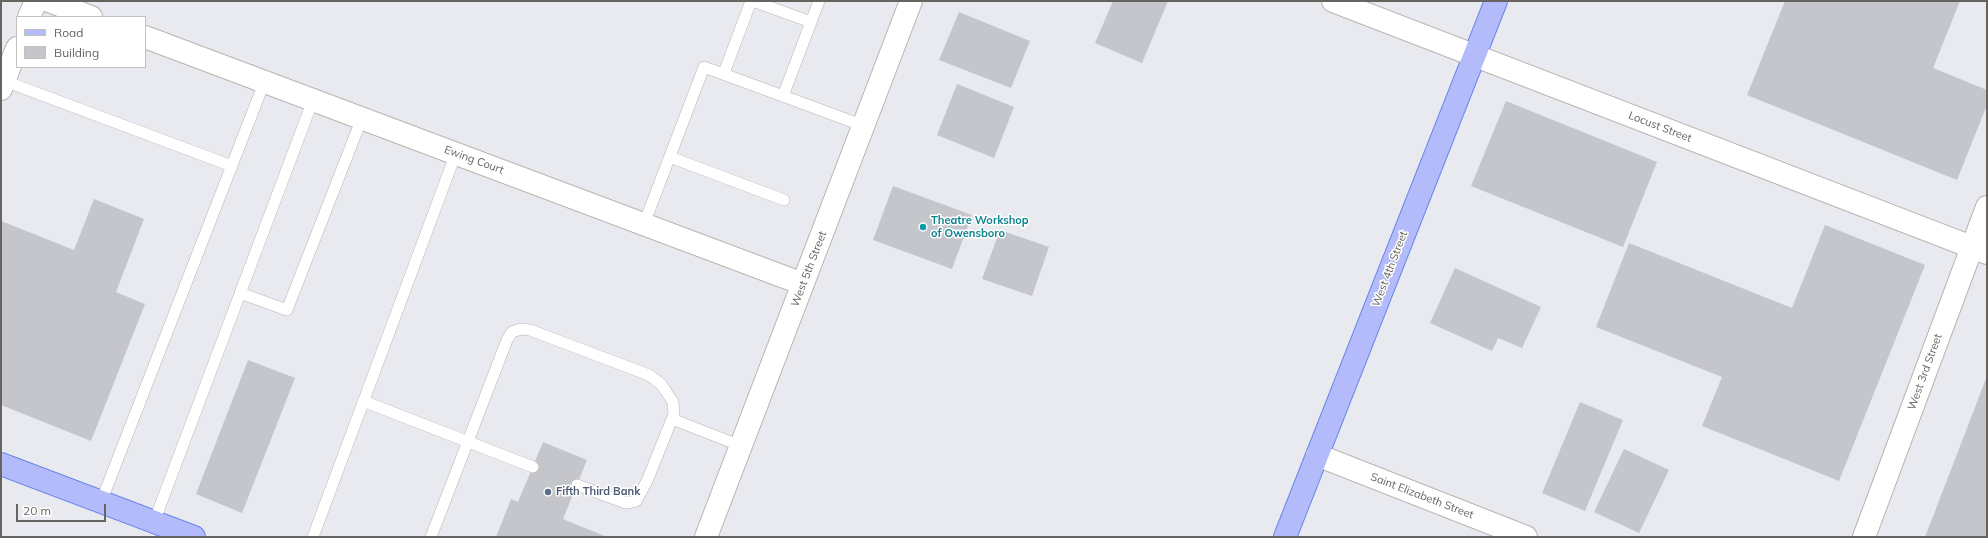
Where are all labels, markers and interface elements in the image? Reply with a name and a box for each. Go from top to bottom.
legend [16,16,146,68]
text: Road [54,25,83,40]
text: Building [54,45,99,60]
street label: Locust Street [1627,109,1693,145]
street label: Ewing Court [442,143,506,177]
place label: Theatre Workshop of Owensboro [931,214,1029,240]
marker: Theatre Workshop of Owensboro [918,222,928,232]
street label: West 5th Street [789,229,829,309]
street label: West 4th Street [1370,229,1410,309]
street label: West 3rd Street [1905,332,1945,412]
street label: Saint Elizabeth Street [1369,470,1475,522]
place label: Fifth Third Bank [556,485,640,499]
marker: Fifth Third Bank [543,487,553,497]
scale bar [18,496,108,522]
text: 20 m [23,503,51,518]

